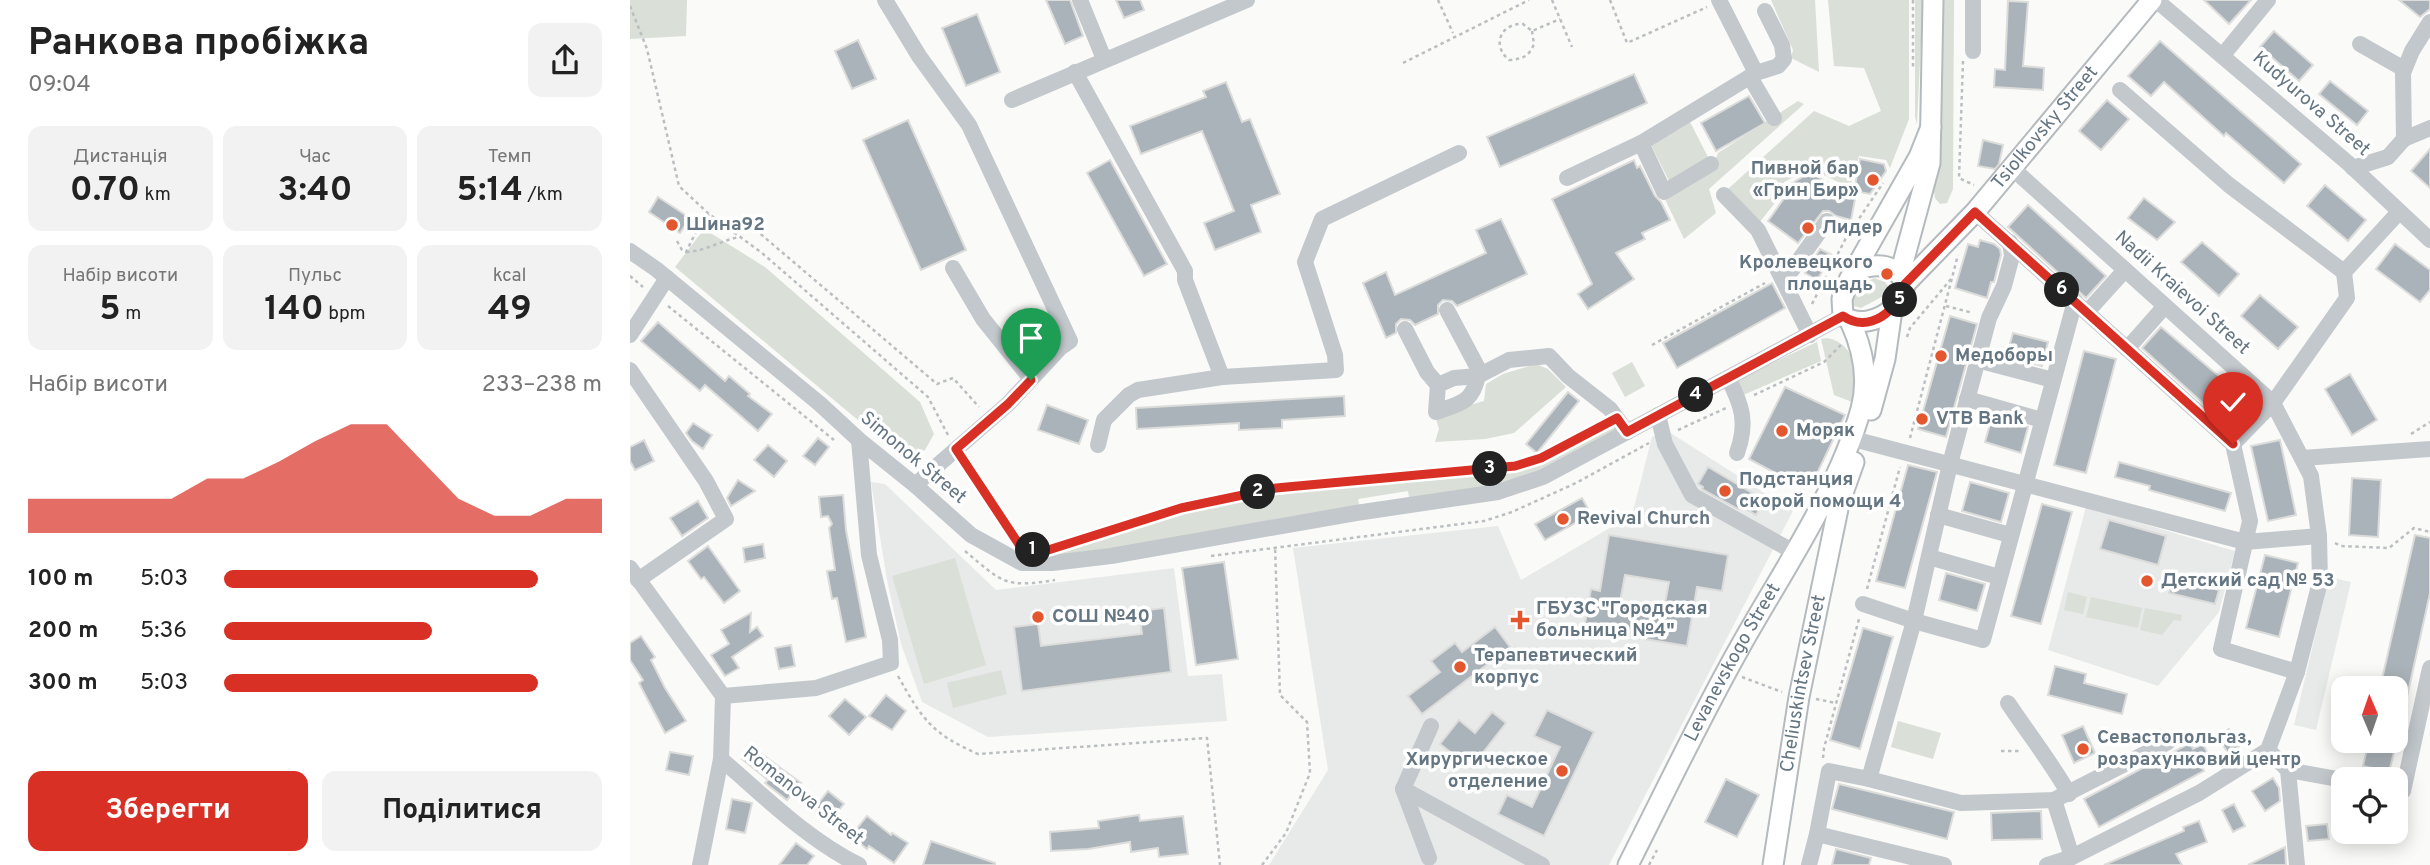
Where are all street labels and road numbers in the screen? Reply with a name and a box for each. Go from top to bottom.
street label: Kudyurova Street [2247,46,2375,162]
street label: Tsiolkovsky Street [1987,61,2104,195]
street label: Nadii Kraievoi Street [2109,226,2255,360]
street label: Simonok Street [855,407,971,509]
street label: Levanevskogo Street [1680,579,1786,746]
street label: Cheliuskintsev Street [1775,592,1832,774]
street label: Romanova Street [738,741,868,851]

